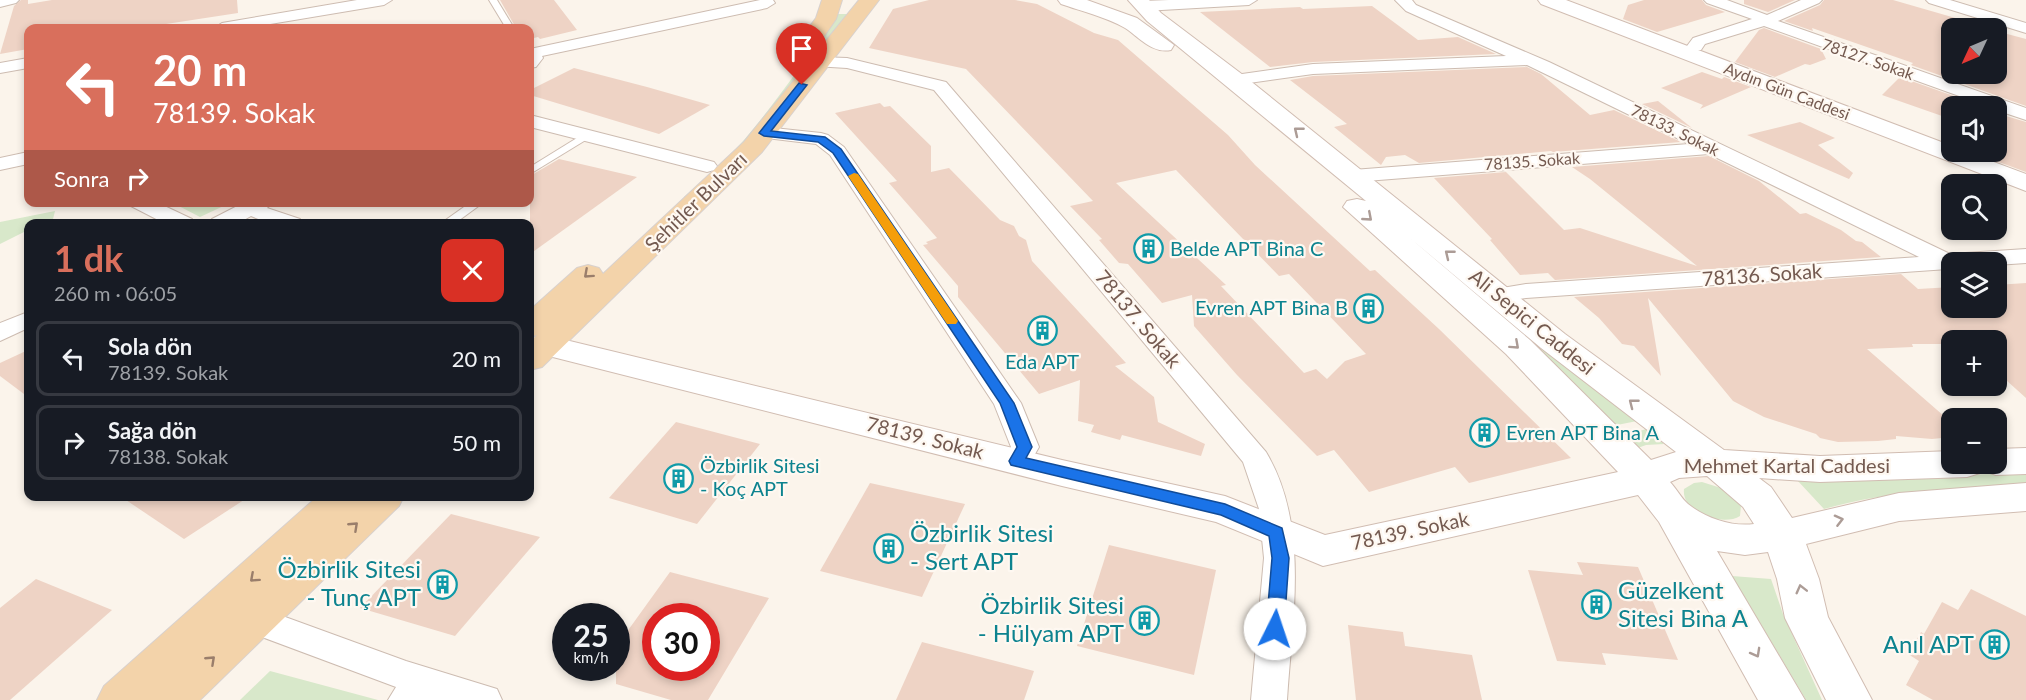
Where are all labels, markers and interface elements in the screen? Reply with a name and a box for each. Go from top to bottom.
north arrow [1941,18,2007,84]
map controls [1941,18,2007,474]
pin [776,23,827,85]
icon: arrive [785,32,818,65]
street label: 78127. Sokak [1820,34,1918,83]
text: 20 m [153,45,247,95]
icon: left [54,48,132,126]
street label: Aydın Gün Caddesi [1722,58,1853,123]
text: 78139. Sokak [153,96,315,129]
button: sound [1941,96,2007,162]
street label: 78133. Sokak [1628,100,1723,160]
one-way arrow [1293,127,1304,138]
street label: Şehitler Bulvarı [639,147,751,256]
street label: 78135. Sokak [1483,148,1581,173]
icon: right [121,162,154,195]
text: Sonra [54,165,109,192]
button: search [1941,174,2007,240]
one-way arrow [1361,210,1372,221]
building icon: Belde APT Bina C [1133,233,1165,265]
text: 1 dk [54,236,123,280]
place label: Belde APT Bina C [1170,236,1323,260]
button: close [441,239,504,302]
one-way arrow [1445,251,1456,262]
button: layers [1941,252,2007,318]
street label: 78136. Sokak [1701,258,1824,290]
street label: Ali Sepici Caddesi [1465,263,1600,379]
street label: 78137. Sokak [1091,265,1187,373]
one-way arrow [584,266,595,277]
text: 260 m · 06:05 [54,281,177,305]
building icon: Evren APT Bina B [1353,292,1385,324]
place label: Evren APT Bina B [1195,295,1348,319]
building icon: Eda APT [1026,315,1058,347]
button: + [1941,330,2007,396]
text: Sola dön [108,333,192,360]
one-way arrow [1509,338,1519,349]
icon: left [57,342,90,375]
text: 20 m [452,345,501,372]
place label: Eda APT [1005,349,1079,373]
text: 78139. Sokak [108,360,228,384]
one-way arrow [1629,399,1640,410]
button: − [1941,408,2007,474]
street label: 78139. Sokak [864,411,987,463]
text: Sağa dön [108,417,197,444]
building icon: Evren APT Bina A [1469,417,1501,449]
place label: Evren APT Bina A [1506,420,1659,444]
icon: right [57,426,90,459]
text: 50 m [452,429,501,456]
text: 78138. Sokak [108,444,228,468]
place label: Özbirlik Sitesi - Koç APT [700,453,820,500]
street label: Mehmet Kartal Caddesi [1684,453,1890,477]
building icon: Özbirlik Sitesi - Koç APT [663,462,695,494]
street label: 78139. Sokak [1348,506,1472,554]
one-way arrow [1834,515,1844,528]
place label: Özbirlik Sitesi - Sert APT [910,518,1054,575]
one-way arrow [346,523,357,534]
building icon: Özbirlik Sitesi - Sert APT [873,532,905,564]
place label: Özbirlik Sitesi - Tunç APT [277,554,421,611]
building icon: Özbirlik Sitesi - Tunç APT [426,568,458,600]
one-way arrow [250,571,261,582]
place label: Güzelkent Sitesi Bina A [1618,575,1749,632]
one-way arrow [1795,585,1808,595]
building icon: Güzelkent Sitesi Bina A [1581,589,1613,621]
place label: Özbirlik Sitesi - Hülyam APT [978,590,1124,647]
position arrow [1243,597,1307,661]
speed limit sign: 30 [642,603,720,681]
building icon: Özbirlik Sitesi - Hülyam APT [1129,604,1161,636]
text: 25 [574,617,608,653]
place label: Anıl APT [1883,629,1974,658]
building icon: Anıl APT [1979,629,2011,661]
one-way arrow [1749,647,1760,657]
text: km/h [573,648,609,666]
one-way arrow [204,656,215,667]

